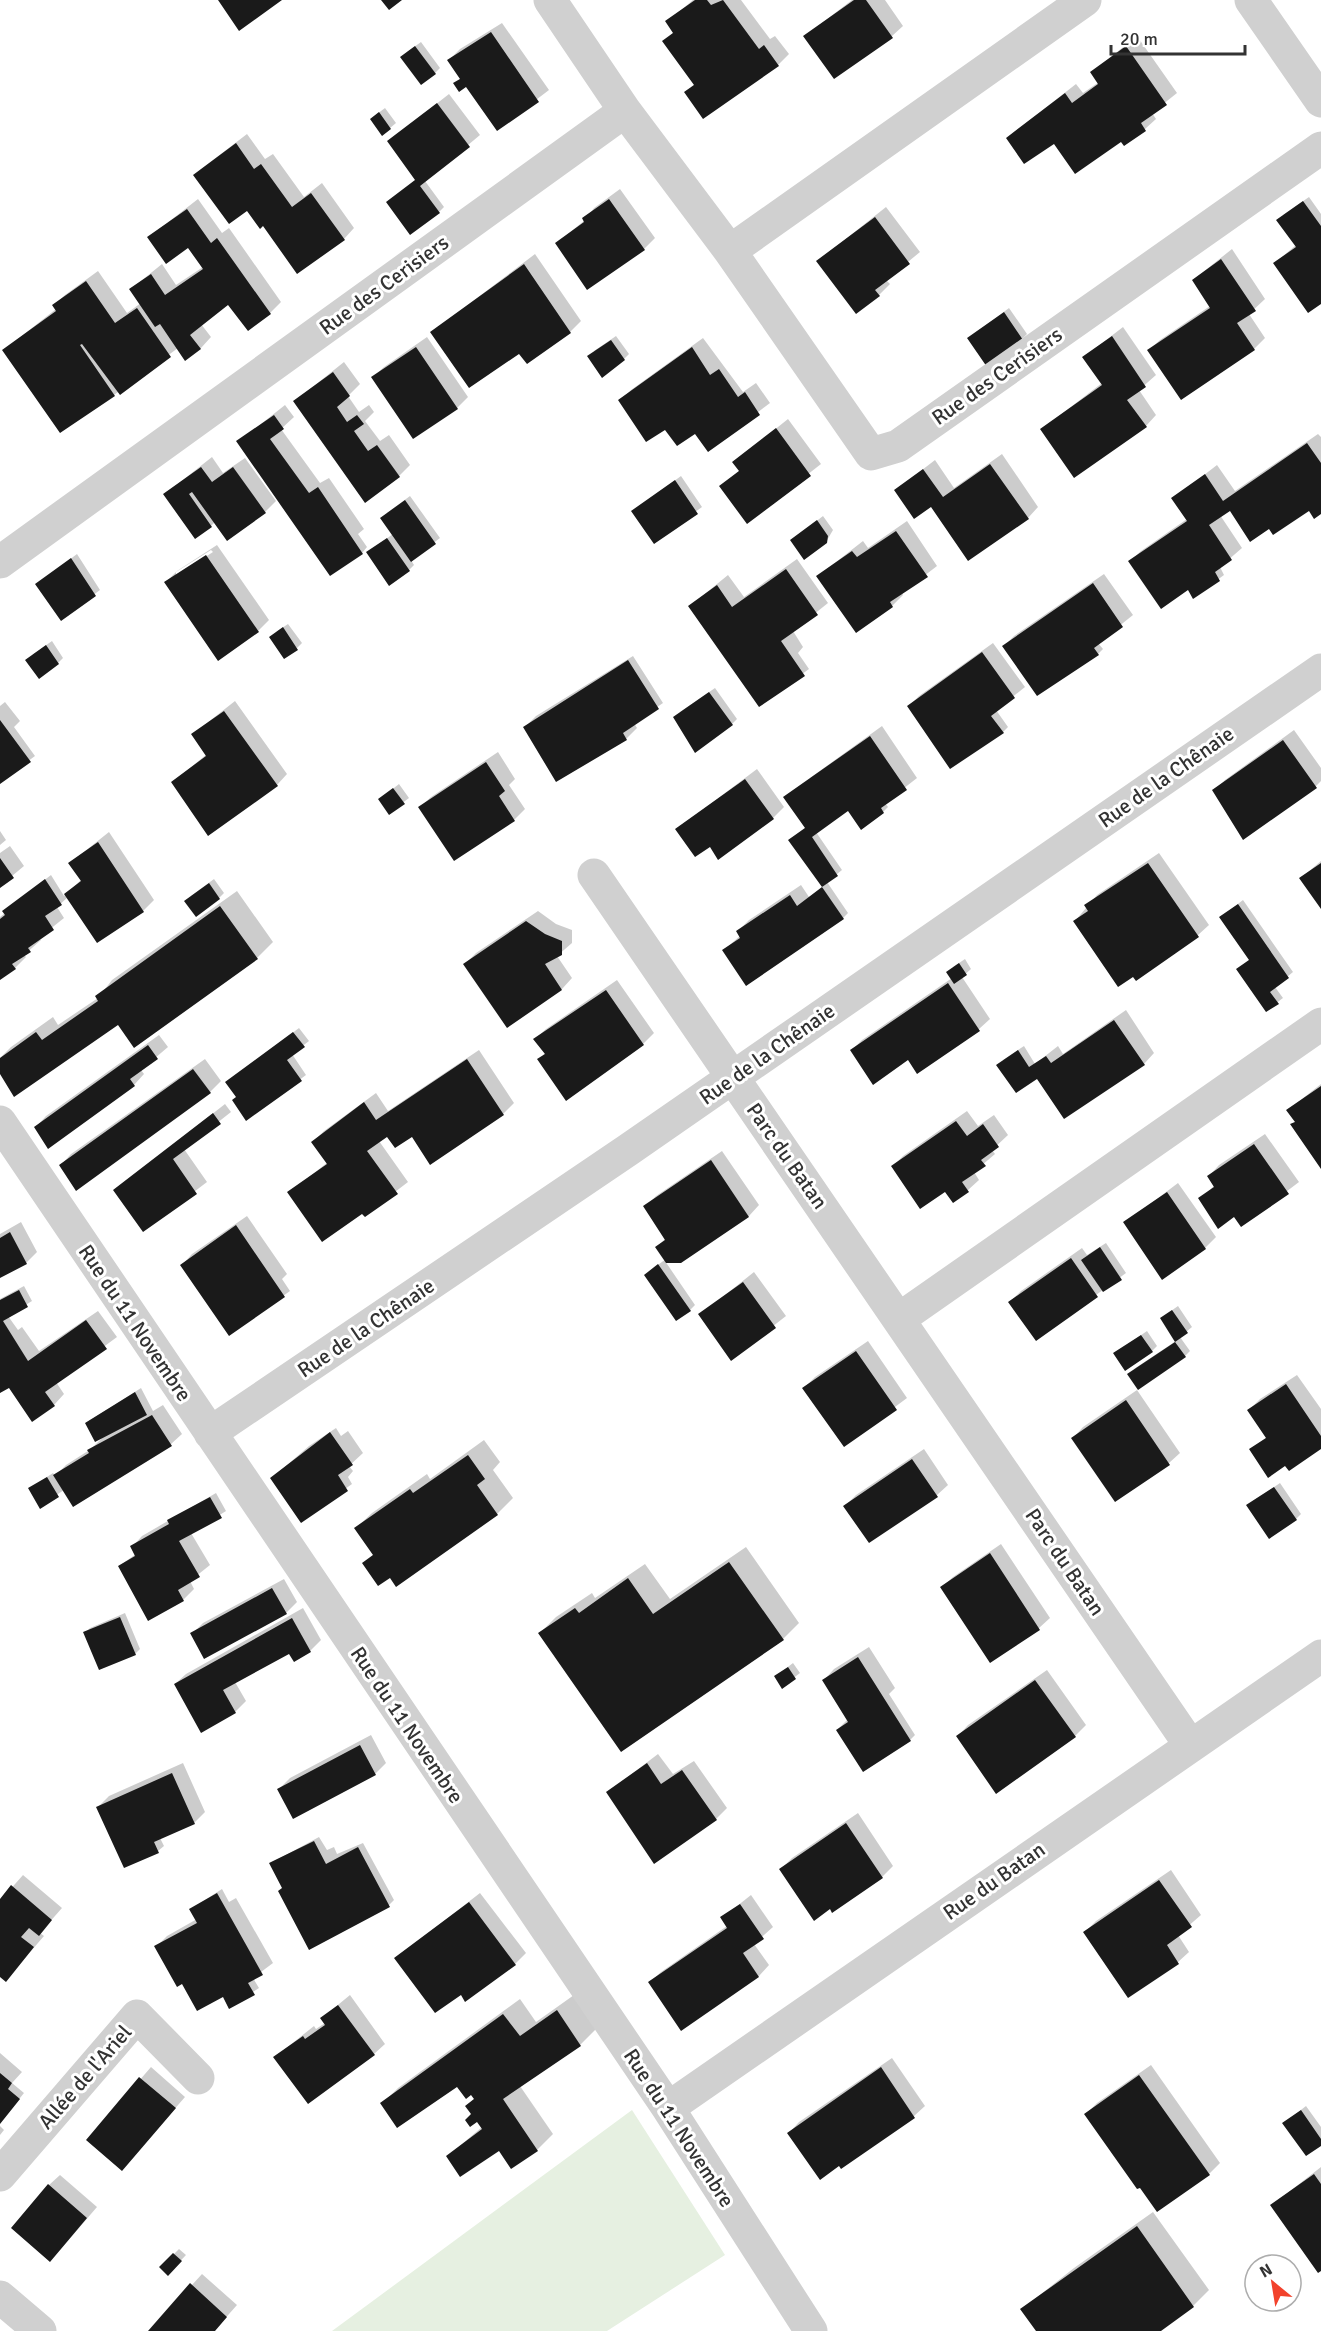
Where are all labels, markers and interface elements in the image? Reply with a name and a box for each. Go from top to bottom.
scale bar [1111,18,1244,56]
text: 20 m [1120,28,1158,50]
street label: Rue des Cerisiers [314,229,454,341]
street label: Rue des Cerisiers [927,321,1067,431]
street label: Rue de la Chênaie [1093,721,1239,833]
street label: Rue de la Chênaie [694,998,840,1110]
street label: Parc du Batan [741,1098,833,1214]
street label: Rue du 11 Novembre [73,1240,197,1406]
street label: Rue de la Chênaie [293,1273,439,1383]
street label: Parc du Batan [1020,1503,1110,1621]
street label: Rue du 11 Novembre [345,1642,469,1808]
street label: Rue du Batan [938,1836,1050,1926]
street label: Allée de l'Ariel [33,2020,137,2134]
street label: Rue du 11 Novembre [618,2044,740,2212]
north arrow [1243,2253,1303,2313]
text: N [1256,2259,1276,2282]

